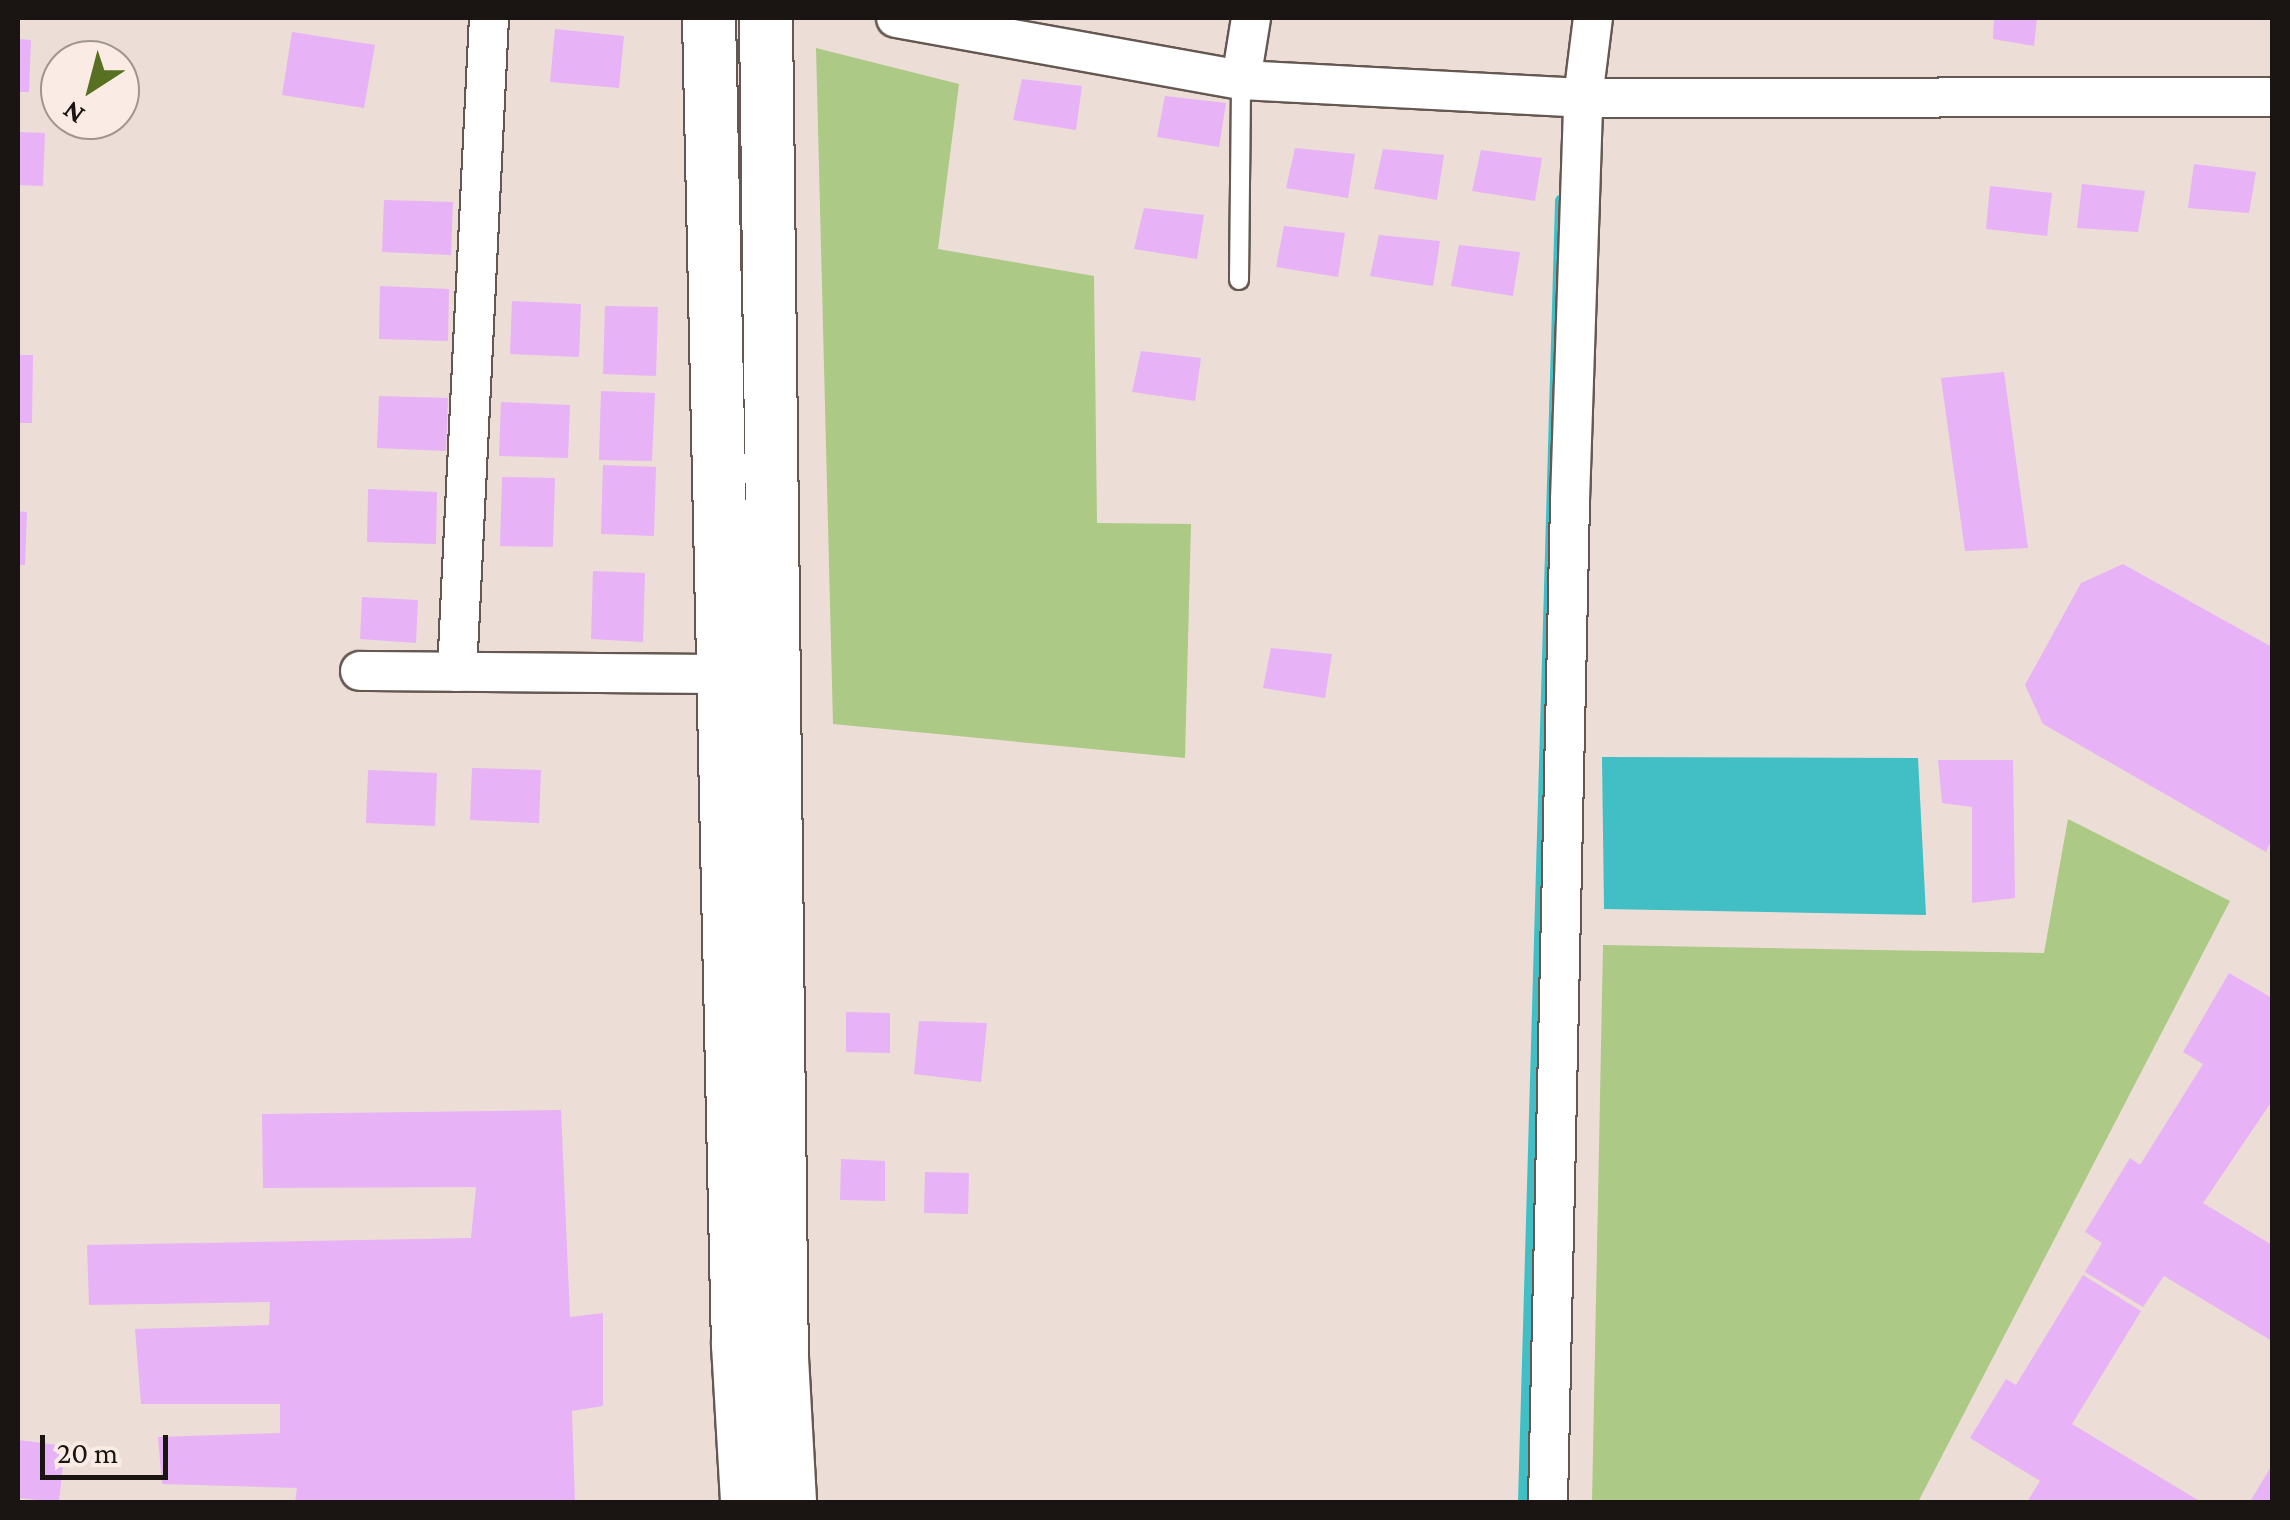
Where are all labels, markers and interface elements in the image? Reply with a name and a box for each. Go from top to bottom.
north arrow [40,40,140,140]
text: N [56,95,90,131]
scale bar [45,1415,172,1477]
text: 20 m [57,1436,118,1469]

